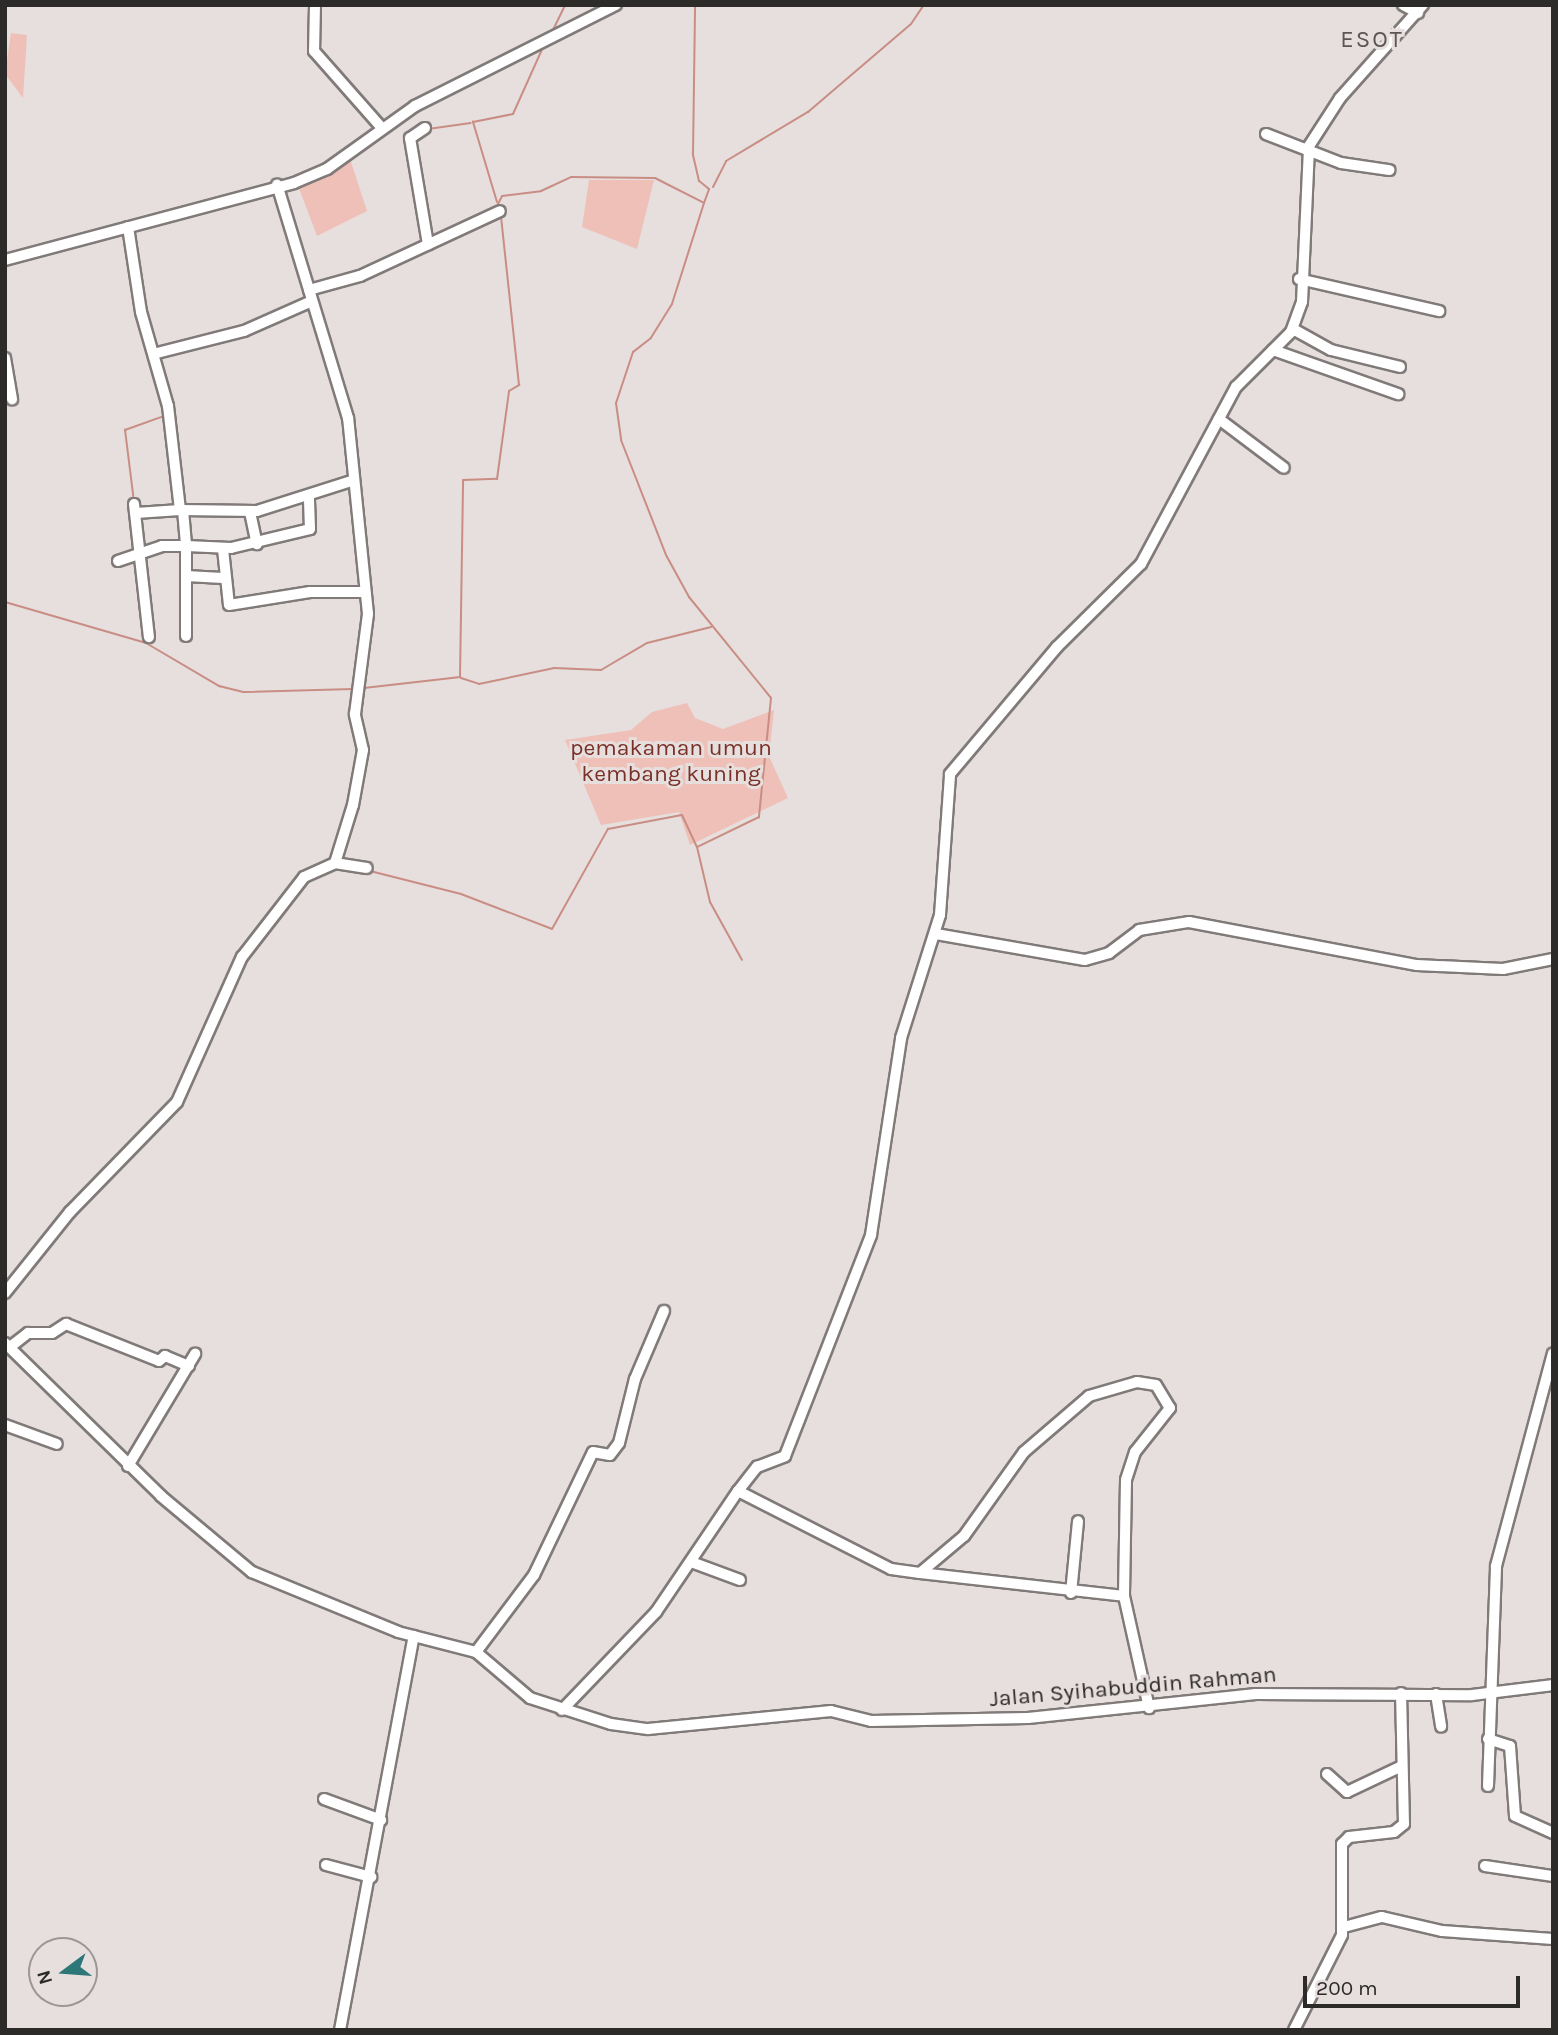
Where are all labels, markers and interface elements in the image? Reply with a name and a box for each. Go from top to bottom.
district label: ESOT [1341,26,1403,54]
park label: pemakaman umun kembang kuning [570,734,772,788]
street label: Jalan Syihabuddin Rahman [988,1661,1278,1713]
north arrow [28,1937,98,2007]
scale bar [1306,1962,1523,2006]
text: N [32,1968,57,1987]
text: 200 m [1316,1976,1378,2000]

